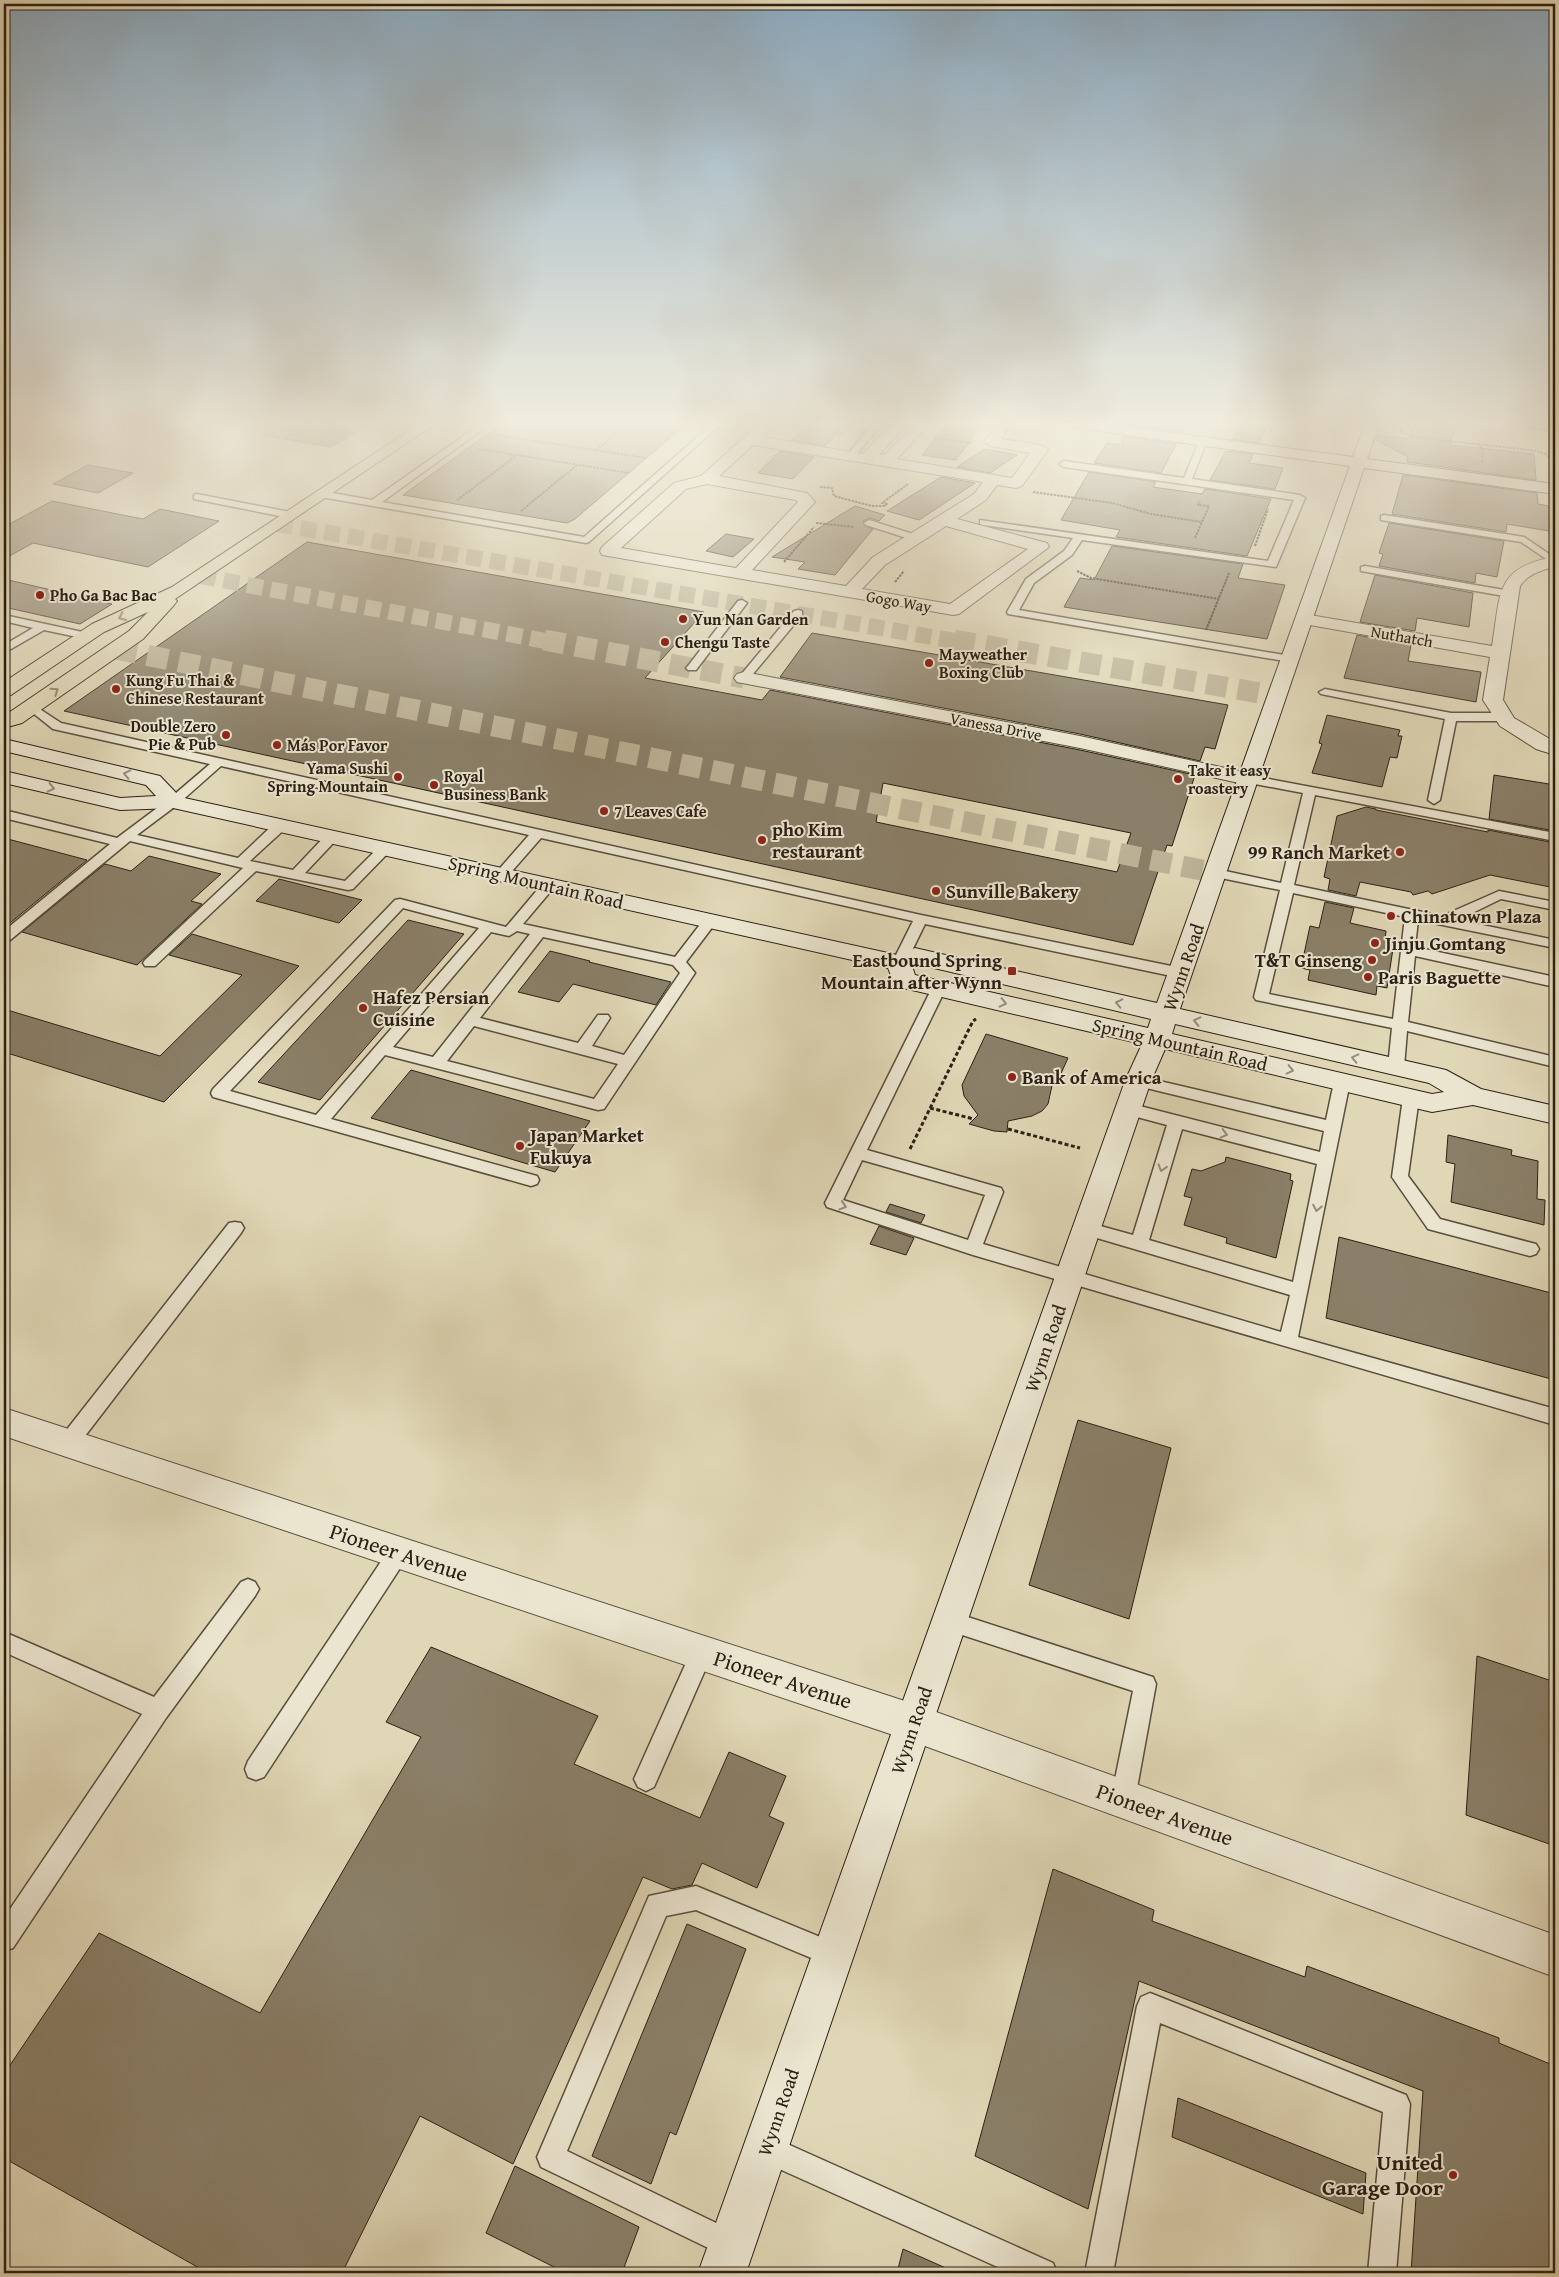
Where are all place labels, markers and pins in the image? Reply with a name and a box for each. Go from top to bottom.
place label: Pho Ga Bac Bac [50,583,157,607]
marker: Pho Ga Bac Bac [34,589,46,601]
place label: Yun Nan Garden [693,607,809,631]
marker: Yun Nan Garden [677,613,689,625]
place label: Chengu Taste [675,630,770,654]
marker: Chengu Taste [659,636,671,648]
place label: Mayweather Boxing Club [939,642,1028,684]
marker: Mayweather Boxing Club [923,657,935,669]
place label: Kung Fu Thai & Chinese Restaurant [126,668,264,710]
marker: Kung Fu Thai & Chinese Restaurant [110,683,122,695]
place label: Double Zero Pie & Pub [130,714,216,756]
marker: Double Zero Pie & Pub [220,729,232,741]
place label: Más Por Favor [287,733,388,757]
marker: Más Por Favor [271,739,283,751]
place label: Yama Sushi Spring Mountain [267,756,389,798]
place label: Take it easy roastery [1188,758,1272,800]
place label: Royal Business Bank [444,764,547,806]
marker: Yama Sushi Spring Mountain [392,771,404,783]
marker: Take it easy roastery [1172,773,1184,785]
marker: Royal Business Bank [428,779,440,791]
place label: 7 Leaves Cafe [614,799,707,823]
marker: 7 Leaves Cafe [598,805,610,817]
place label: pho Kim restaurant [772,815,863,865]
marker: pho Kim restaurant [756,834,768,846]
place label: 99 Ranch Market [1248,838,1391,866]
marker: 99 Ranch Market [1394,846,1406,858]
place label: Sunville Bakery [946,877,1079,905]
marker: Sunville Bakery [930,885,942,897]
place label: Chinatown Plaza [1401,902,1542,930]
marker: Chinatown Plaza [1385,910,1397,922]
place label: Jinju Gomtang [1382,929,1506,957]
marker: Jinju Gomtang [1369,937,1381,949]
place label: Eastbound Spring Mountain after Wynn [821,946,1003,996]
place label: T&T Ginseng [1255,946,1363,974]
marker: T&T Ginseng [1366,954,1378,966]
place label: Paris Baguette [1378,963,1501,991]
marker: Eastbound Spring Mountain after Wynn [1006,965,1018,977]
marker: Paris Baguette [1362,971,1374,983]
place label: Hafez Persian Cuisine [373,983,490,1033]
marker: Hafez Persian Cuisine [357,1002,369,1014]
place label: Bank of America [1022,1063,1162,1091]
marker: Bank of America [1006,1071,1018,1083]
place label: Japan Market Fukuya [527,1121,645,1171]
marker: Japan Market Fukuya [514,1140,526,1152]
place label: United Garage Door [1322,2146,1443,2203]
marker: United Garage Door [1447,2169,1459,2181]

